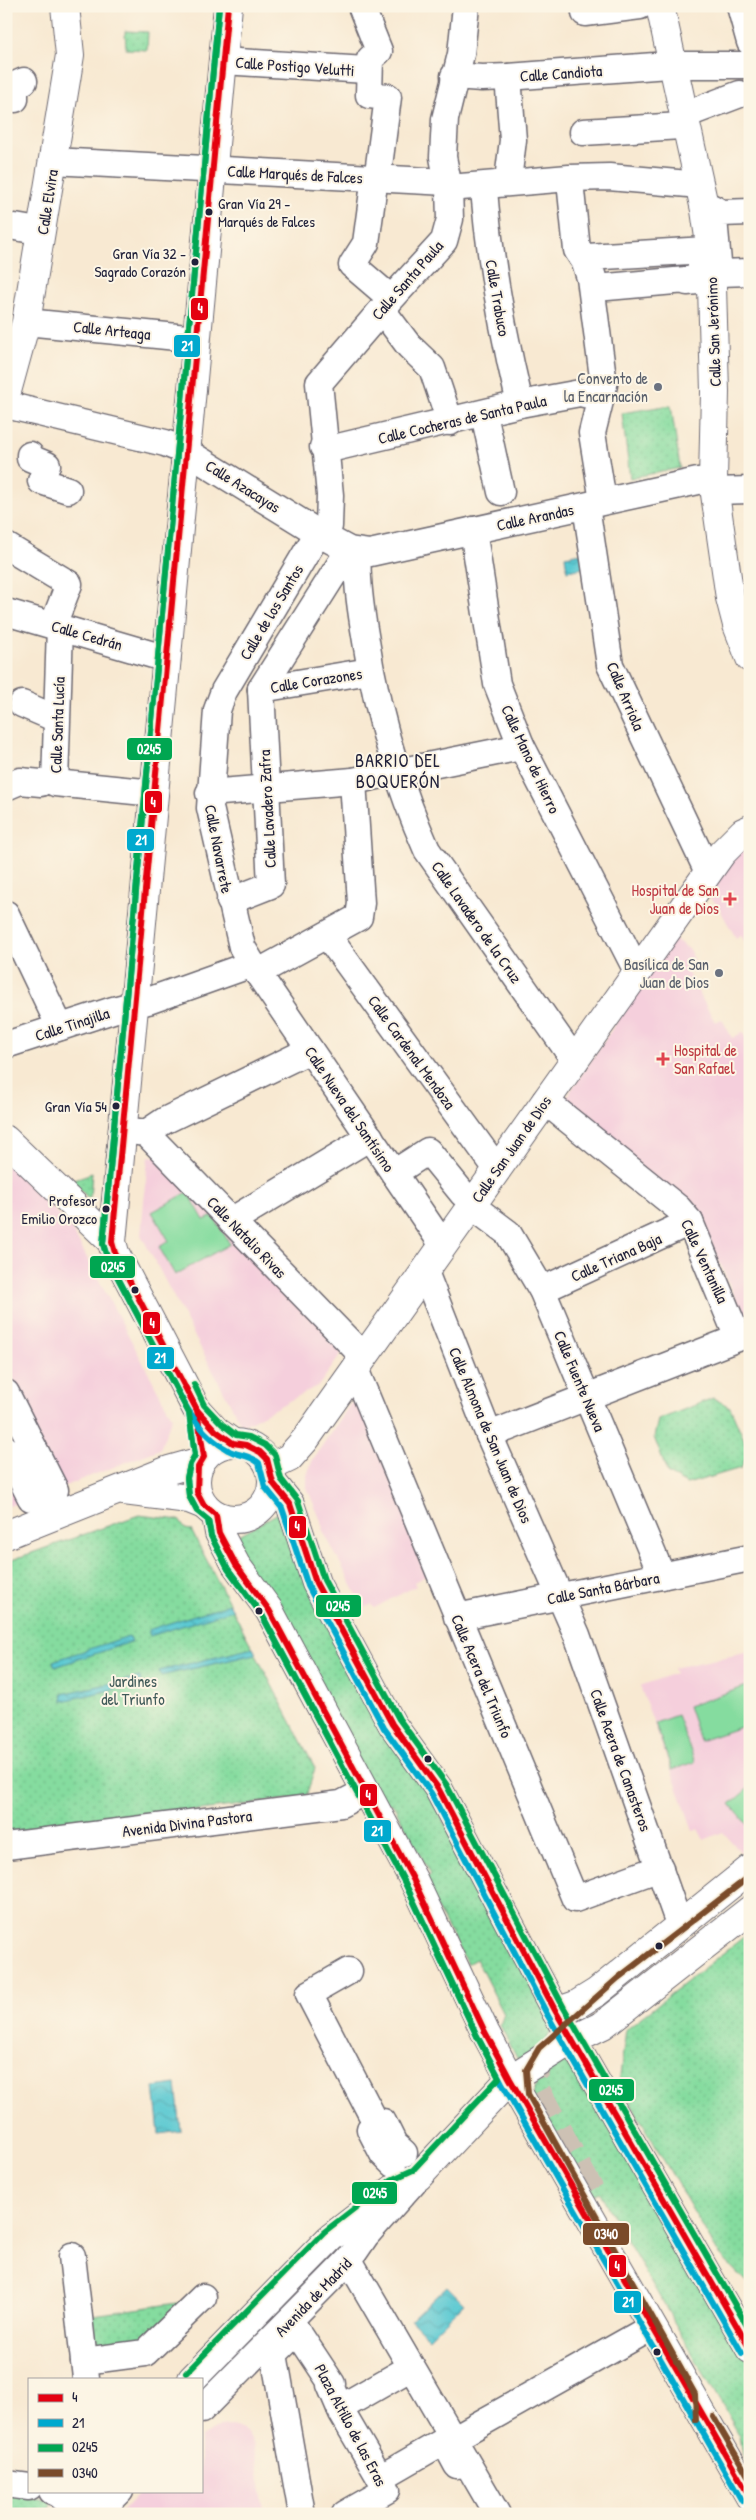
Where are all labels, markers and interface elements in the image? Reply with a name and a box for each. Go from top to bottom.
street label: Calle Postigo Velutti [235,51,355,81]
street label: Calle Candiota [519,59,603,87]
street label: Calle Marqués de Falces [227,159,363,189]
street label: Calle Elvira [31,168,63,236]
place label: Gran Vía 29 - Marqués de Falces [218,193,315,232]
marker: Gran Vía 29 - Marqués de Falces [204,207,214,217]
street label: Calle Santa Paula [366,235,448,325]
place label: Gran Vía 32 - Sagrado Corazón [94,243,186,282]
marker: Gran Vía 32 - Sagrado Corazón [190,257,200,267]
street label: Calle Trabuco [480,258,516,339]
street label: Calle San Jerónimo [700,276,726,387]
line badge: 4 [190,297,209,321]
text: 4 [197,298,203,317]
street label: Calle Arteaga [72,315,152,345]
line badge: 21 [173,334,201,358]
text: 21 [181,336,193,355]
place label: Convento de la Encarnación [564,367,649,407]
marker: Convento de la Encarnación [652,381,664,393]
street label: Calle Cocheras de Santa Paula [376,389,548,449]
street label: Calle Azacayas [201,454,285,518]
street label: Calle Arandas [494,498,576,536]
street label: Calle de los Santos [234,560,308,664]
street label: Calle Cedrán [49,614,125,656]
street label: Calle Arriola [602,658,650,734]
street label: Calle Corazones [268,662,364,698]
street label: Calle Santa Lucía [44,676,70,774]
street label: Calle Mano de Hierro [496,701,566,817]
line badge: 0245 [126,737,173,761]
text: 0245 [137,739,161,758]
district label: BARRIO DEL BOQUERÓN [355,748,441,794]
street label: Calle Lavadero Zafra [253,749,281,869]
line badge: 4 [144,790,163,814]
text: 4 [150,792,156,811]
street label: Calle Navarrete [200,803,239,896]
line badge: 21 [126,828,155,852]
text: 21 [135,830,147,849]
street label: Calle Lavadero de la Cruz [427,857,528,988]
place label: Hospital de San Juan de Dios [632,879,719,919]
marker: Hospital de San Juan de Dios [723,892,737,906]
place label: Basílica de San Juan de Dios [624,953,709,993]
marker: Basílica de San Juan de Dios [713,967,725,979]
street label: Calle Cardenal Mendoza [363,990,461,1114]
street label: Calle Tinajilla [32,1002,112,1046]
place label: Hospital de San Rafael [674,1039,737,1079]
street label: Calle Nueva del Santísimo [300,1042,401,1177]
marker: Hospital de San Rafael [656,1052,670,1066]
street label: Calle San Juan de Dios [466,1091,556,1207]
place label: Gran Vía 54 [45,1096,107,1117]
marker: Gran Vía 54 [111,1101,121,1111]
place label: Profesor Emilio Orozco [22,1190,97,1229]
street label: Calle Natalio Rivas [202,1191,292,1283]
marker: Profesor Emilio Orozco [101,1204,111,1214]
street label: Calle Ventanilla [676,1215,734,1307]
street label: Calle Triana Baja [567,1227,665,1287]
line badge: 0245 [89,1255,136,1279]
text: 0245 [101,1257,125,1276]
unlabelled marker [130,1285,140,1295]
line badge: 4 [142,1311,161,1335]
text: 4 [149,1313,155,1332]
street label: Calle Fuente Nueva [549,1327,611,1435]
street label: Calle Almona de San Juan de Dios [444,1344,538,1526]
line badge: 21 [146,1346,175,1370]
text: 21 [154,1348,166,1367]
line badge: 4 [288,1515,307,1539]
text: 4 [294,1516,300,1535]
street label: Calle Santa Bárbara [545,1566,661,1610]
line badge: 0245 [315,1594,362,1618]
text: 0245 [326,1596,350,1615]
unlabelled marker [254,1606,264,1616]
street label: Calle Acera del Triunfo [446,1611,518,1742]
park label: Jardines del Triunfo [101,1670,165,1710]
street label: Calle Acera de Canasteros [585,1686,657,1834]
unlabelled marker [423,1754,433,1764]
line badge: 4 [359,1783,378,1807]
text: 4 [365,1785,371,1804]
street label: Avenida Divina Pastora [121,1804,253,1842]
line badge: 21 [363,1819,392,1843]
text: 21 [371,1821,383,1840]
unlabelled marker [654,1941,664,1951]
line badge: 0245 [588,2078,635,2102]
text: 0245 [599,2080,623,2099]
line badge: 0245 [351,2181,398,2205]
text: 0245 [363,2183,387,2202]
line badge: 0340 [582,2222,630,2246]
text: 0340 [594,2224,619,2243]
street label: Avenida de Madrid [270,2253,356,2341]
line badge: 4 [608,2254,627,2278]
text: 4 [614,2256,620,2275]
line badge: 21 [613,2290,642,2314]
text: 21 [622,2292,634,2311]
unlabelled marker [652,2347,662,2357]
street label: Plaza Altillo de las Eras [309,2360,393,2490]
legend [28,2378,202,2492]
text: 4 [72,2386,78,2407]
text: 21 [72,2412,84,2433]
text: 0245 [72,2436,98,2457]
text: 0340 [72,2462,98,2483]

